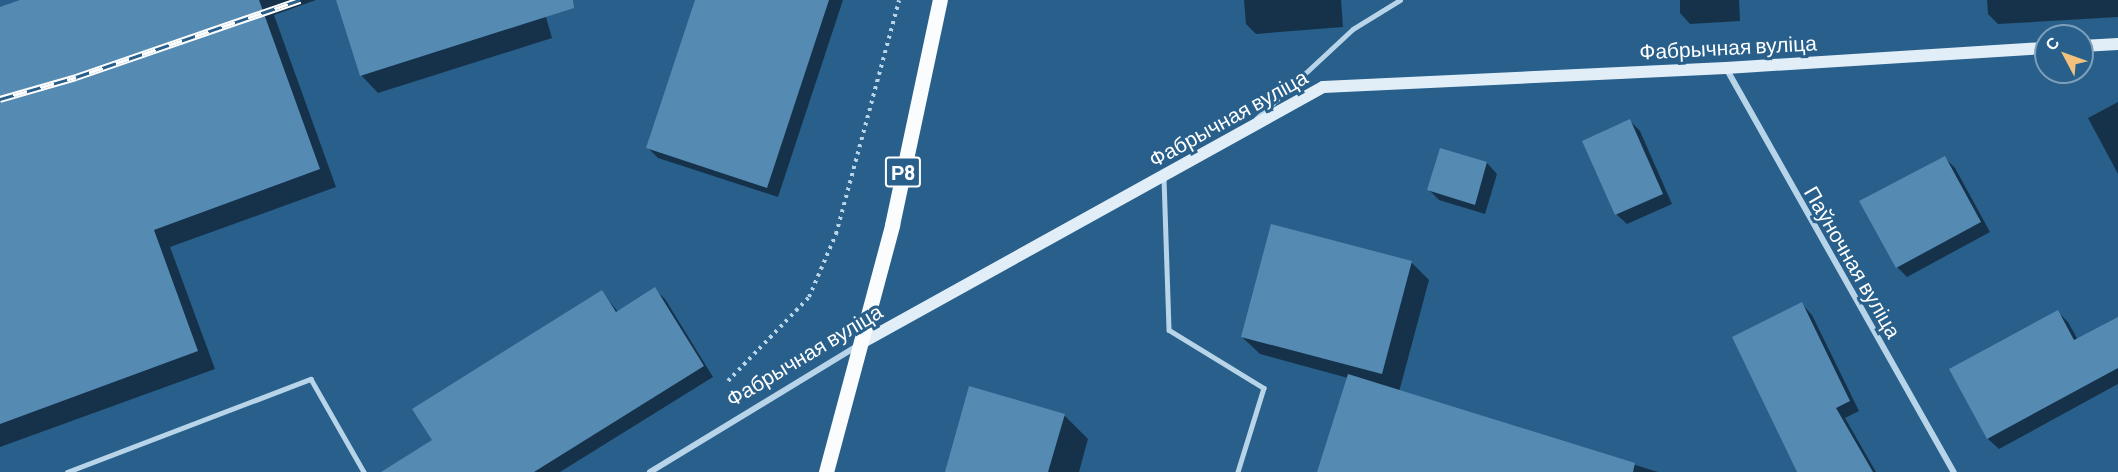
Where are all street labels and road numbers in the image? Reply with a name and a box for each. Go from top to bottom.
street label: Фабрычная вуліца [1639,30,1817,64]
street label: Фабрычная вуліца [1144,64,1312,172]
road number: Р8 [884,155,922,189]
street label: Паўночная вуліца [1799,182,1907,342]
street label: Фабрычная вуліца [721,298,887,412]

